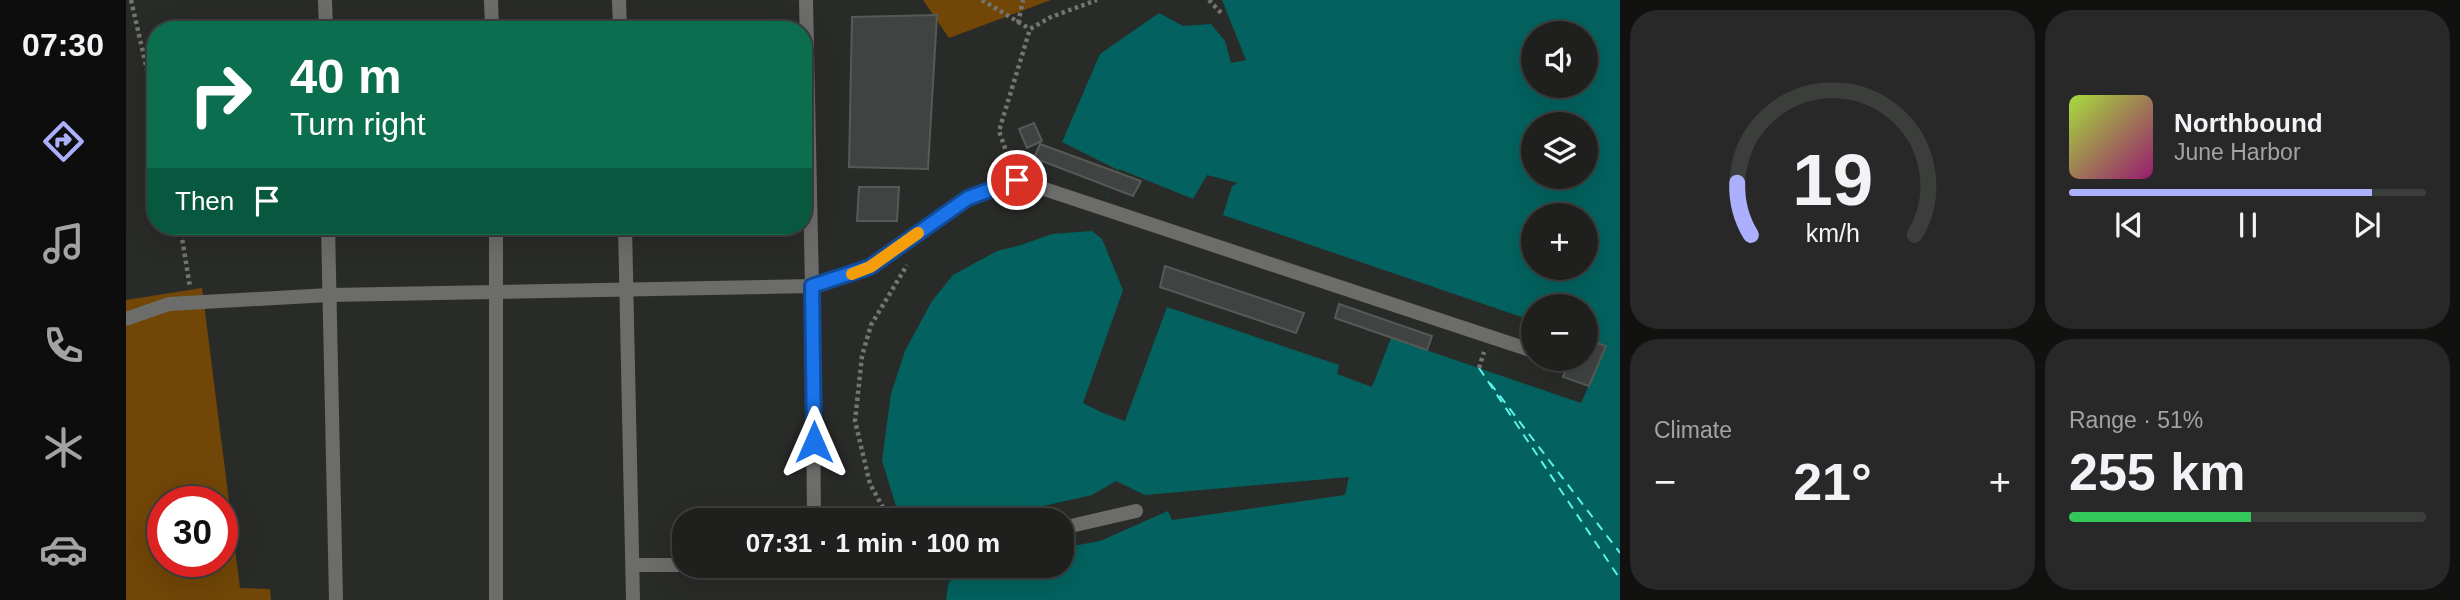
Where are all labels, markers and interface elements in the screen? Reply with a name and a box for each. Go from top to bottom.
map controls [1521,21,1598,371]
button: sound [1521,21,1598,98]
text: 07:30 [22,27,104,63]
icon: right [175,49,266,140]
text: 40 m [290,49,402,103]
text: Turn right [290,106,426,142]
text: Northbound [2174,108,2323,138]
button: layers [1521,112,1598,189]
icon: directions [39,117,88,166]
text: June Harbor [2174,139,2301,165]
text: 19 [1792,140,1873,221]
pin [987,150,1047,210]
icon: arrive [998,161,1036,199]
icon: arrive [248,182,286,220]
text: Then [175,186,234,216]
button: + [1521,203,1598,280]
icon: previous [2110,206,2148,244]
icon: pause [2229,206,2267,244]
icon: next [2348,206,2386,244]
icon: music [39,219,88,268]
text: km/h [1805,219,1860,247]
button: − [1521,294,1598,371]
icon: phone [39,321,88,370]
position arrow [777,405,851,479]
text: Range · 51% [2069,407,2203,433]
text: Climate [1654,417,1732,443]
icon: climate [39,423,88,472]
text: 255 km [2069,443,2245,501]
text: 21° [1793,453,1872,511]
text: − [1654,461,1676,503]
text: + [1989,461,2011,503]
speed limit sign: 30 [147,486,238,577]
icon: car [39,525,88,574]
text: 07:31 · 1 min · 100 m [746,528,1000,558]

